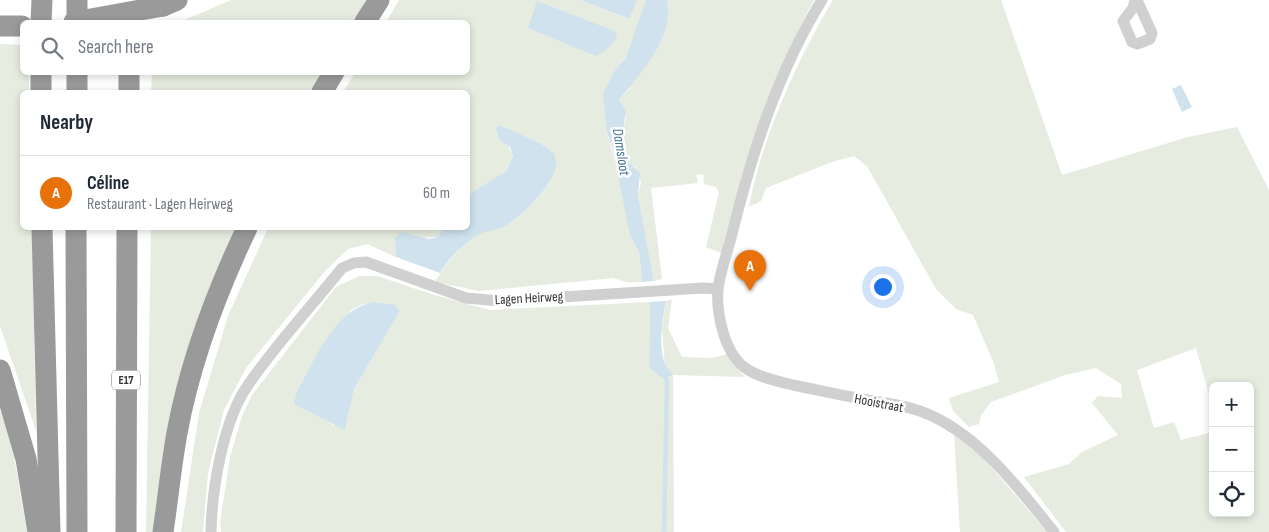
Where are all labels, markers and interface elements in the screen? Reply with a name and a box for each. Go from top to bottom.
search box [20,20,470,75]
icon: search [38,34,66,62]
text: Search here [78,36,154,59]
text: Nearby [40,110,93,135]
water label: Damsloot [608,127,634,177]
text: Céline [87,172,129,195]
text: A [52,184,60,203]
text: 60 m [423,184,450,203]
text: Restaurant · Lagen Heirweg [87,195,233,214]
pin: A [734,250,766,291]
your location [870,274,896,300]
street label: Lagen Heirweg [494,288,564,308]
road number: E17 [112,370,140,390]
map controls [1209,382,1254,517]
button: + [1209,382,1254,427]
street label: Hooistraat [853,390,905,416]
button: − [1209,427,1254,472]
button: locate [1209,472,1254,517]

